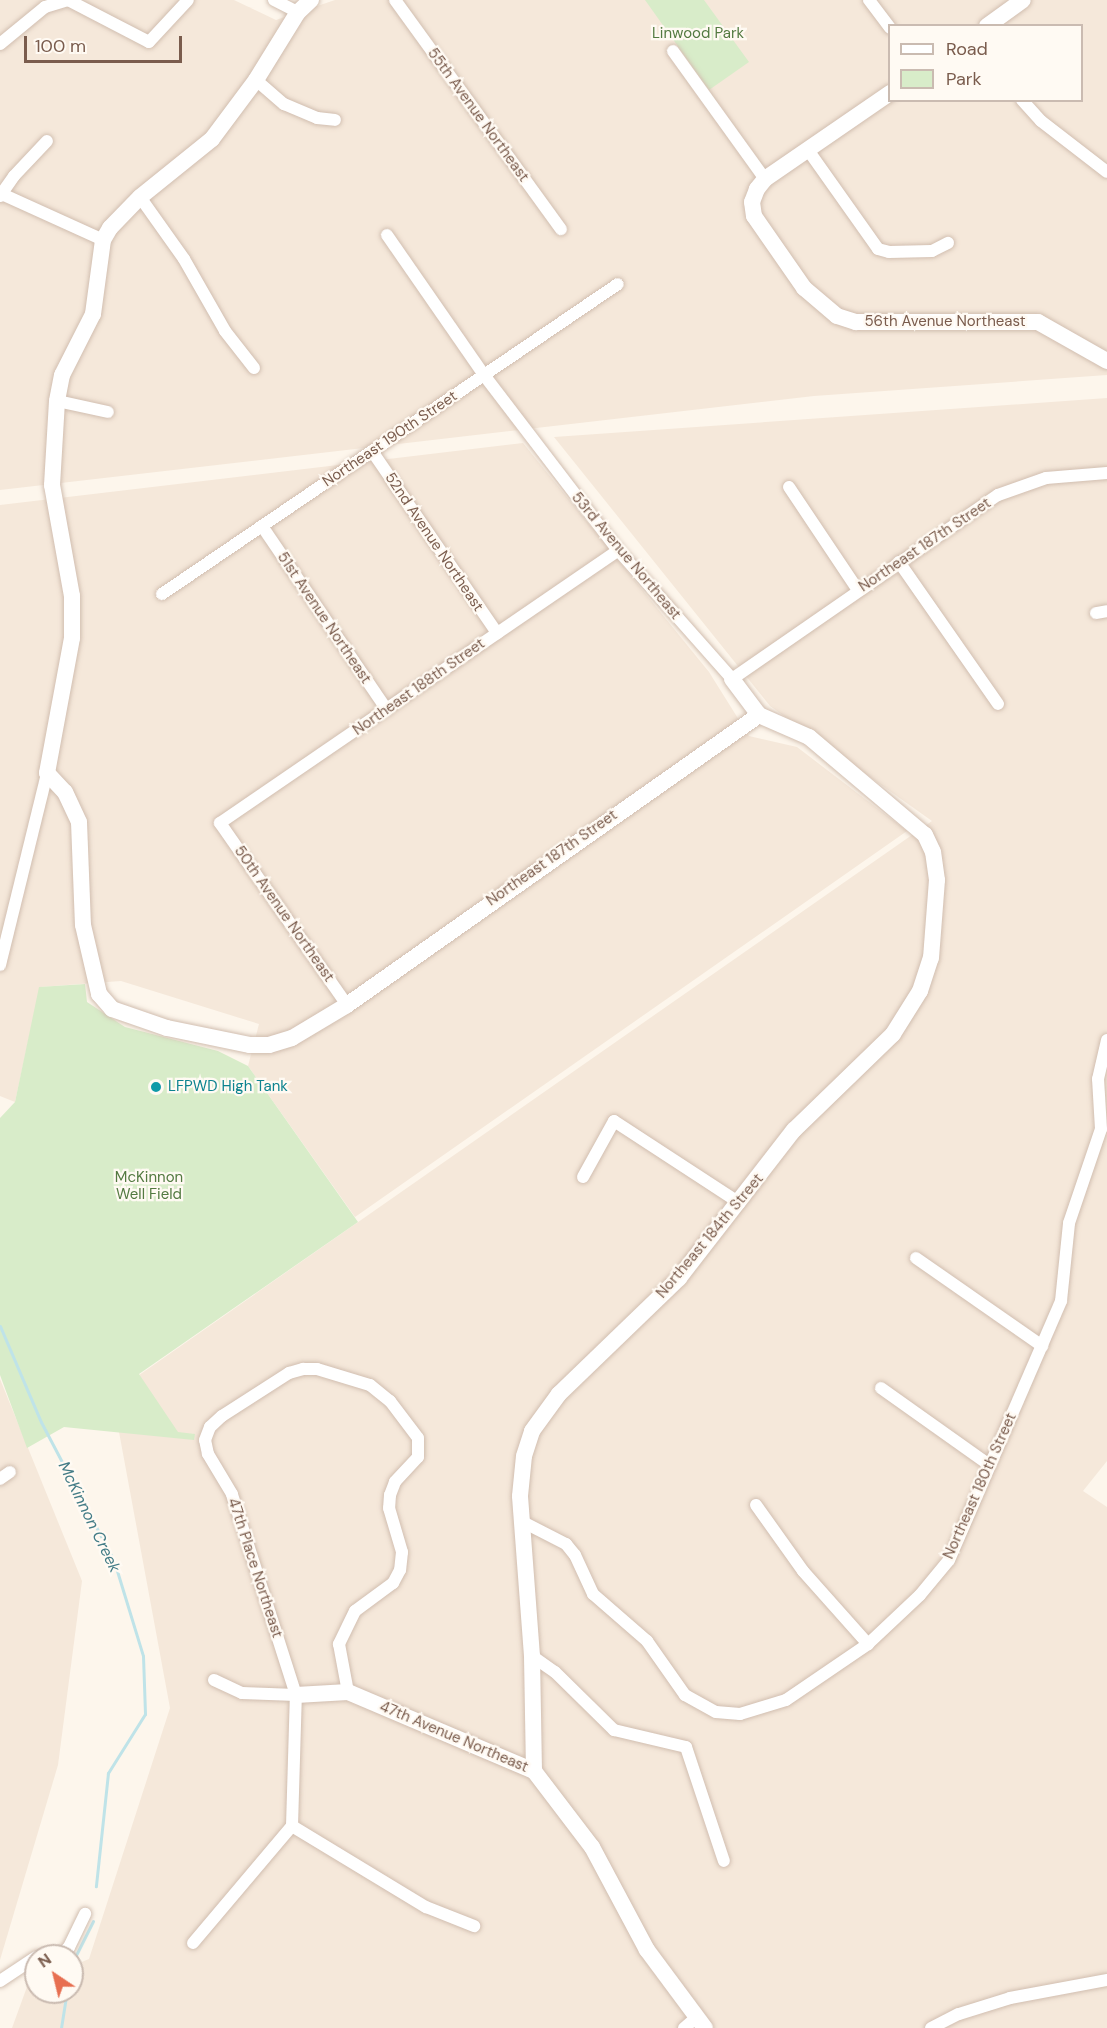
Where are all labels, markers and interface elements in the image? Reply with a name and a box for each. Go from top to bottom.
scale bar [27,24,184,62]
legend [888,24,1083,102]
park label: Linwood Park [652,25,744,43]
text: 100 m [35,34,86,58]
text: Road [946,37,988,61]
street label: 55th Avenue Northeast [423,45,533,185]
text: Park [946,67,982,91]
street label: 56th Avenue Northeast [864,313,1026,331]
street label: Northeast 190th Street [319,387,461,491]
street label: 52nd Avenue Northeast [381,469,487,615]
street label: 53rd Avenue Northeast [567,489,685,623]
street label: Northeast 187th Street [856,494,994,596]
street label: 51st Avenue Northeast [273,549,375,687]
street label: Northeast 188th Street [350,635,488,739]
street label: Northeast 187th Street [483,806,621,910]
street label: 50th Avenue Northeast [230,843,338,985]
place label: LFPWD High Tank [168,1078,288,1096]
marker: LFPWD High Tank [149,1080,163,1094]
park label: McKinnon Well Field [115,1168,183,1203]
street label: Northeast 184th Street [653,1170,767,1302]
street label: Northeast 180th Street [940,1410,1020,1562]
water label: McKinnon Creek [54,1458,124,1576]
street label: 47th Place Northeast [224,1496,286,1640]
street label: 47th Avenue Northeast [377,1698,531,1776]
north arrow [24,1944,84,2004]
text: N [34,1949,55,1972]

